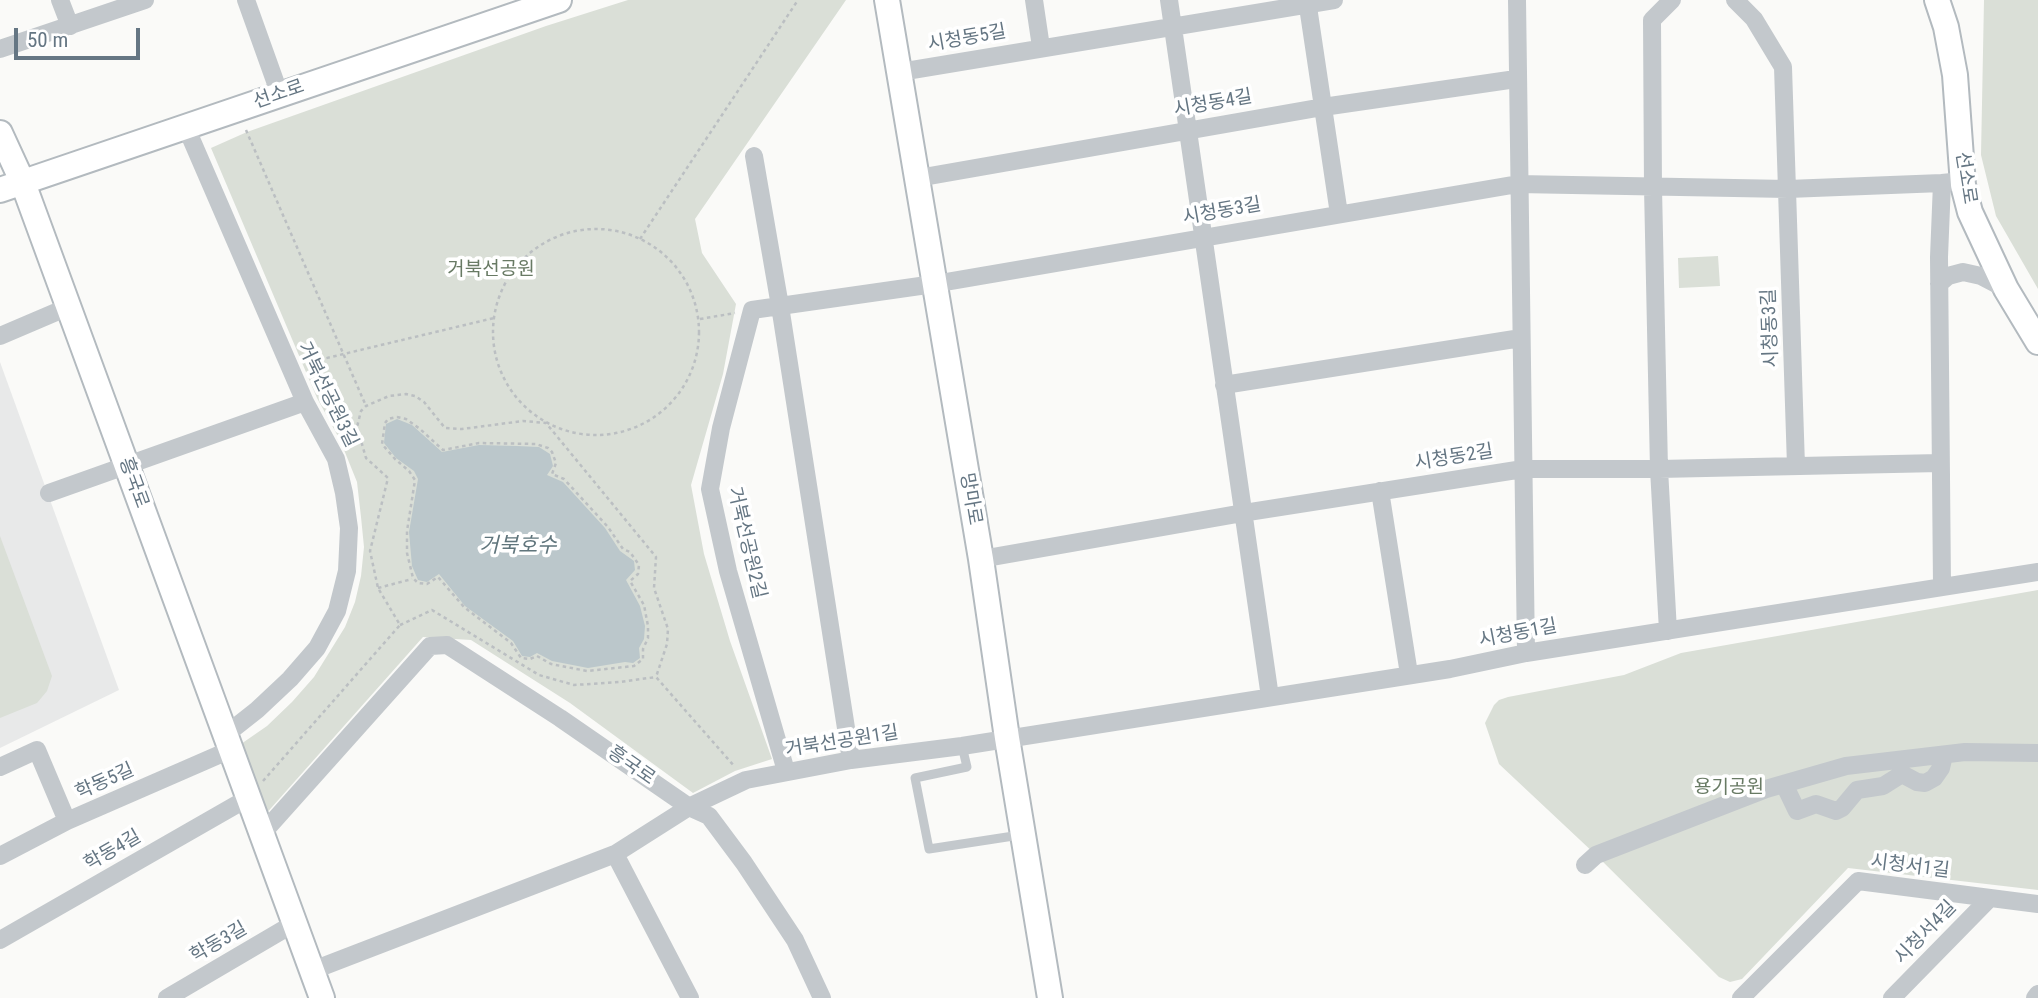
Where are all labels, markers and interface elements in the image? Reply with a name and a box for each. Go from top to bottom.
scale bar [18,14,144,58]
street label: 시청동5길 [926,21,1008,57]
text: 50 m [27,28,68,52]
street label: 선소로 [250,76,308,114]
street label: 시청동4길 [1172,86,1254,122]
street label: 선소로 [1950,150,1980,206]
street label: 시청동3길 [1181,194,1263,230]
park label: 거북선공원 [447,259,535,281]
street label: 시청동3길 [1758,288,1784,368]
street label: 거북선공원3길 [292,339,362,451]
street label: 시청동2길 [1413,441,1495,475]
street label: 흥국로 [113,454,153,512]
street label: 망마로 [954,471,986,527]
street label: 거북선공원2길 [722,485,770,601]
water label: 거북호수 [479,534,557,560]
street label: 시청동1길 [1477,615,1559,653]
street label: 거북선공원1길 [784,722,900,762]
street label: 흥국로 [603,742,659,790]
street label: 학동5길 [72,759,138,805]
park label: 용기공원 [1694,777,1764,799]
street label: 학동4길 [81,826,145,876]
street label: 시청서1길 [1869,851,1951,883]
street label: 시청서4길 [1890,897,1962,969]
street label: 학동3길 [187,918,251,968]

